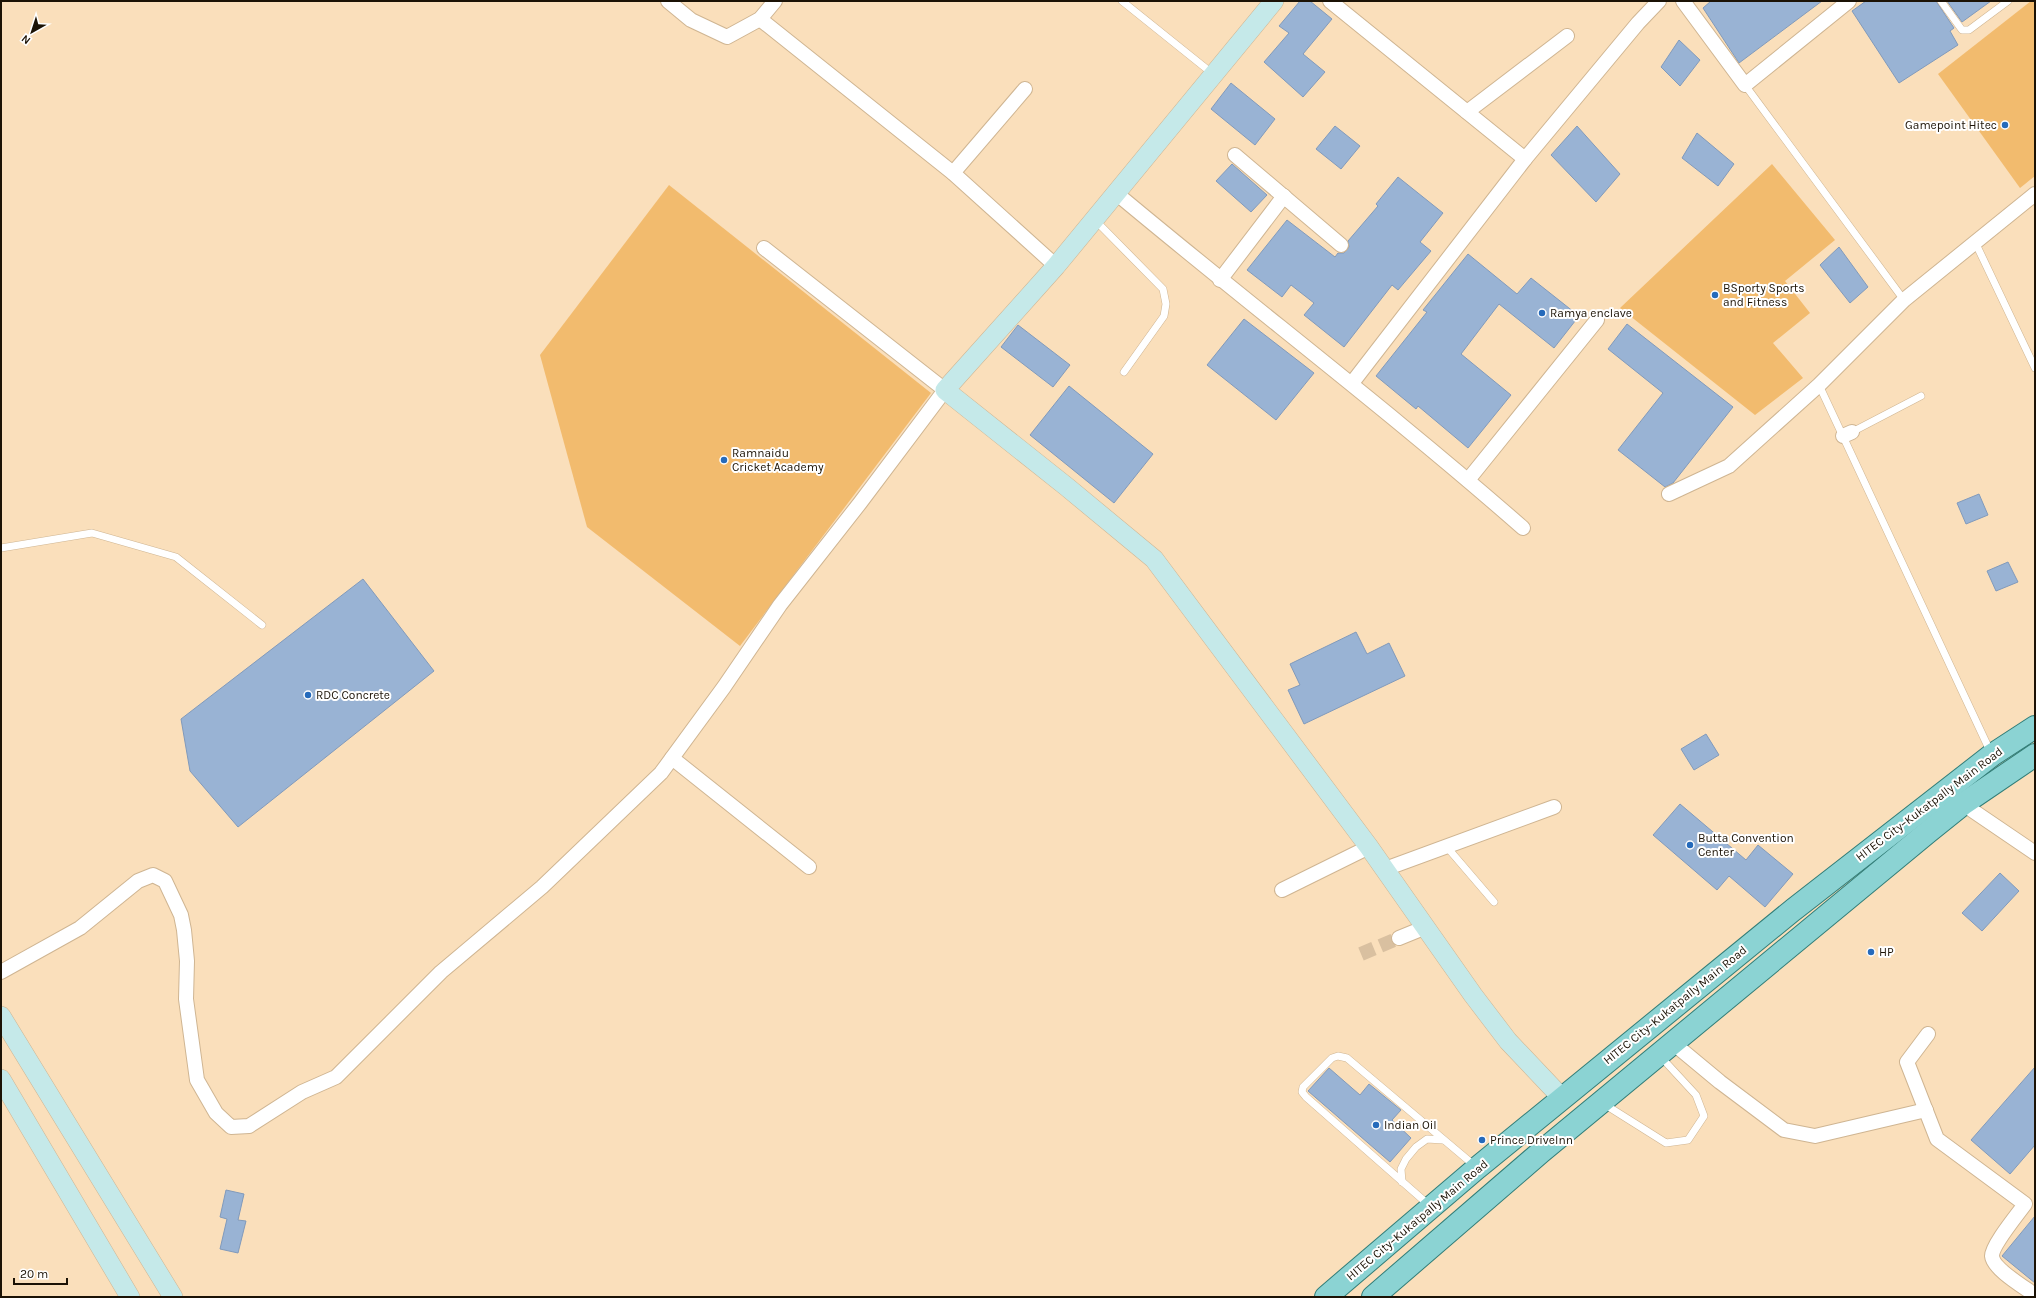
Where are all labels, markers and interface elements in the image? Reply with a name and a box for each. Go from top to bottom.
north arrow [12,12,52,52]
text: N [19,32,33,47]
place label: Gamepoint Hitec [1905,118,1997,132]
marker: Gamepoint Hitec [2000,120,2010,130]
place label: BSporty Sports and Fitness [1723,281,1805,309]
marker: BSporty Sports and Fitness [1710,290,1720,300]
place label: Ramya enclave [1550,306,1632,320]
marker: Ramya enclave [1537,308,1547,318]
place label: Ramnaidu Cricket Academy [732,446,824,474]
marker: Ramnaidu Cricket Academy [719,455,729,465]
place label: RDC Concrete [316,688,390,702]
marker: RDC Concrete [303,690,313,700]
street label: HITEC City–Kukatpally Main Road [1853,744,2005,864]
place label: Butta Convention Center [1698,831,1794,859]
marker: Butta Convention Center [1685,840,1695,850]
street label: HITEC City–Kukatpally Main Road [1601,943,1749,1067]
place label: HP [1879,945,1894,959]
marker: HP [1866,947,1876,957]
place label: Indian Oil [1384,1118,1437,1132]
marker: Indian Oil [1371,1120,1381,1130]
place label: Prince DriveInn [1490,1133,1573,1147]
marker: Prince DriveInn [1477,1135,1487,1145]
street label: HITEC City–Kukatpally Main Road [1343,1157,1491,1283]
scale bar [14,1260,67,1286]
text: 20 m [20,1267,48,1281]

